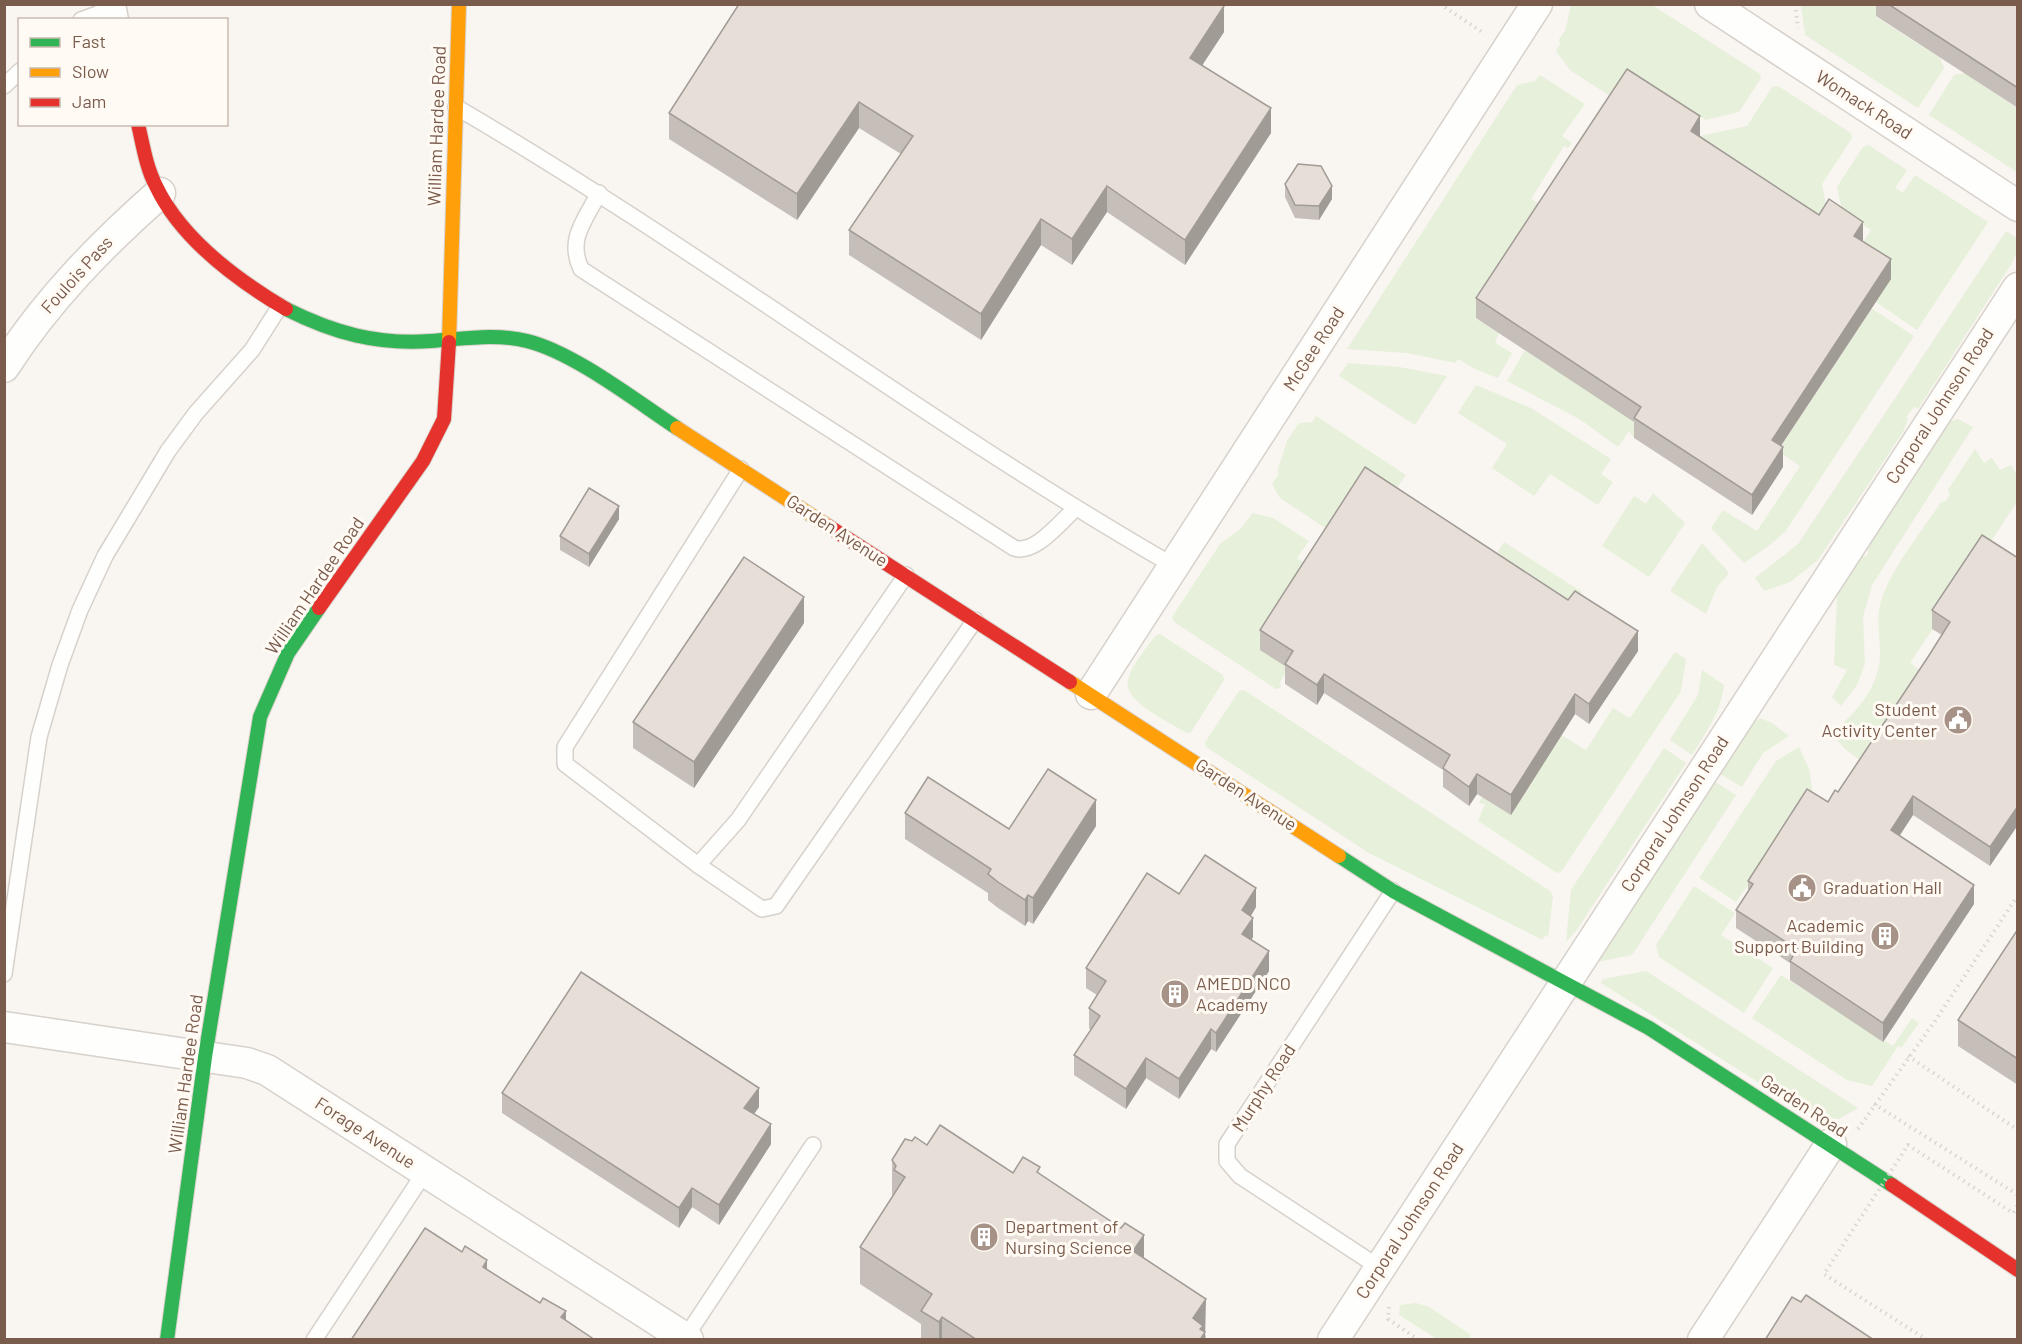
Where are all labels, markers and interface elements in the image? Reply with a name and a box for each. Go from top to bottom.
legend [18,18,228,126]
text: Fast [72,30,106,52]
street label: William Hardee Road [422,45,450,207]
text: Slow [72,60,109,82]
street label: Womack Road [1812,65,1917,144]
text: Jam [72,90,106,112]
street label: Foulois Pass [36,231,117,318]
street label: McGee Road [1278,302,1348,395]
street label: Corporal Johnson Road [1881,323,1998,488]
street label: Garden Avenue [783,489,892,571]
street label: William Hardee Road [260,513,368,658]
place label: Student Activity Center [1822,698,1937,741]
public building icon: Student Activity Center [1942,704,1974,736]
street label: Corporal Johnson Road [1616,731,1733,896]
street label: Garden Avenue [1192,753,1301,835]
public building icon: Graduation Hall [1786,872,1818,904]
place label: Graduation Hall [1823,876,1942,898]
place label: Academic Support Building [1734,914,1864,957]
building icon: Academic Support Building [1869,920,1901,952]
place label: AMEDD NCO Academy [1196,972,1291,1015]
building icon: AMEDD NCO Academy [1159,978,1191,1010]
street label: William Hardee Road [163,993,207,1155]
street label: Murphy Road [1227,1039,1300,1135]
street label: Garden Road [1757,1069,1852,1141]
street label: Forage Avenue [311,1092,420,1173]
street label: Corporal Johnson Road [1351,1138,1468,1303]
place label: Department of Nursing Science [1005,1215,1132,1258]
building icon: Department of Nursing Science [968,1221,1000,1253]

